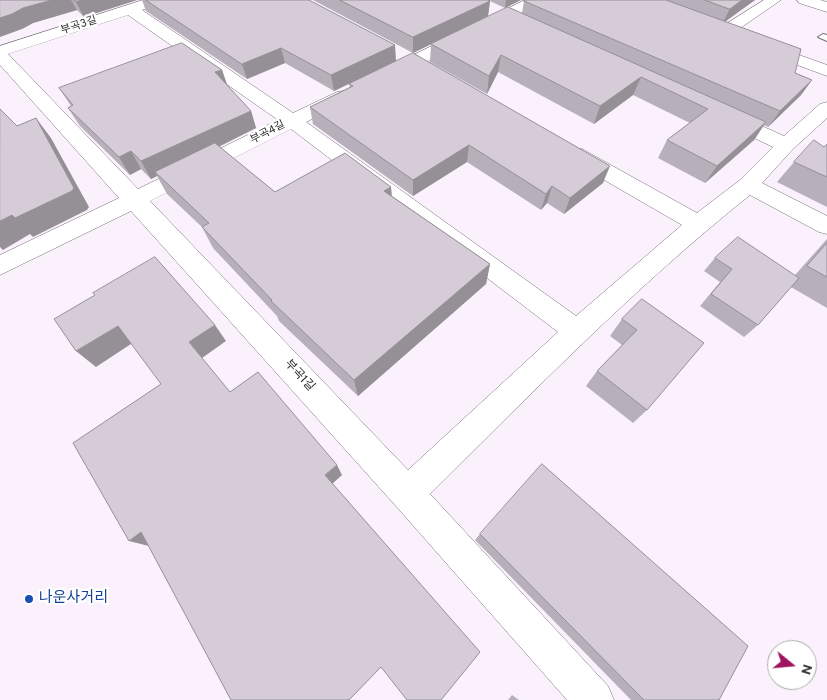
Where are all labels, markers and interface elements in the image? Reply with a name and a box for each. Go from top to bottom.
street label: 부곡3길 [59,14,99,38]
street label: 부곡4길 [248,119,288,147]
street label: 부곡1길 [281,357,317,395]
place label: 나운사거리 [39,590,108,608]
marker: 나운사거리 [23,593,35,605]
north arrow [767,640,817,690]
text: N [796,662,815,677]

